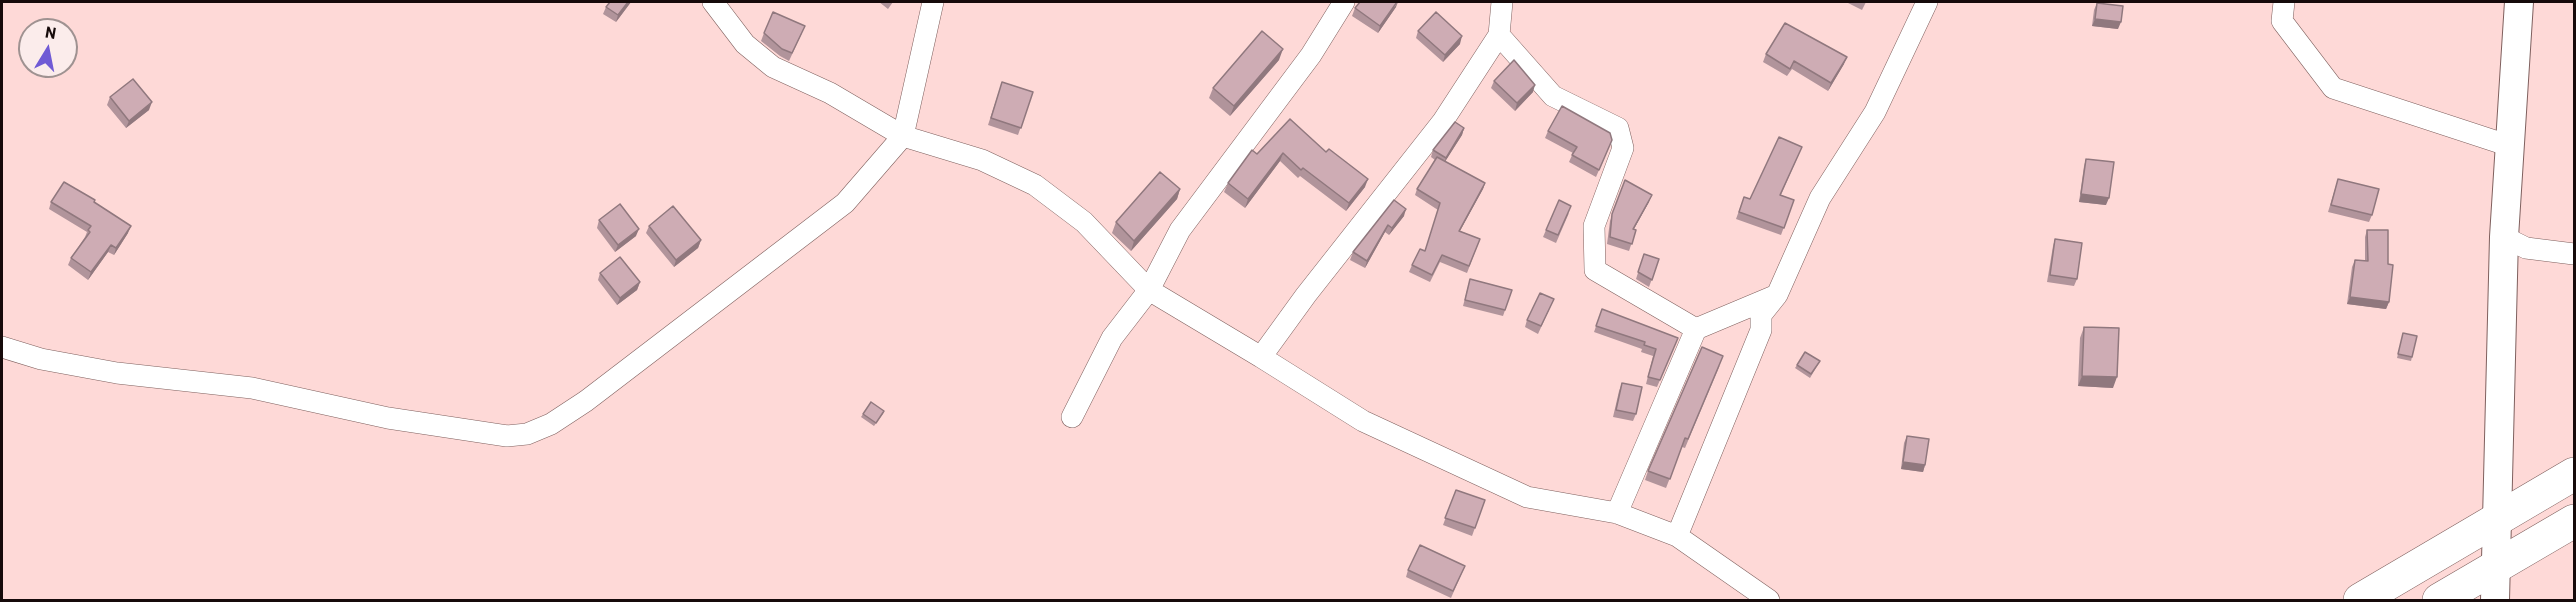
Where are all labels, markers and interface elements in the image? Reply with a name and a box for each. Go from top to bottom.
north arrow [18,18,78,78]
text: N [44,21,58,42]

